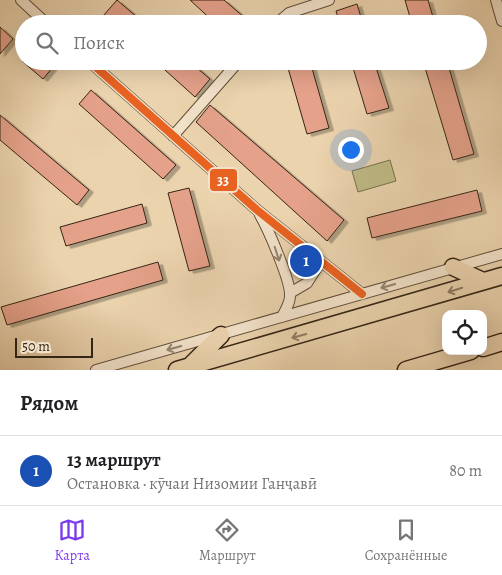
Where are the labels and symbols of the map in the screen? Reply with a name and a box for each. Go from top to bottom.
your location [338,137,364,163]
line badge: 33 [209,168,238,192]
text: 33 [217,171,229,190]
pin: 1 [290,242,322,280]
one-way arrow [273,245,283,261]
one-way arrow [380,282,396,291]
one-way arrow [448,286,464,295]
one-way arrow [292,332,308,342]
scale bar [15,335,92,358]
one-way arrow [167,343,183,353]

